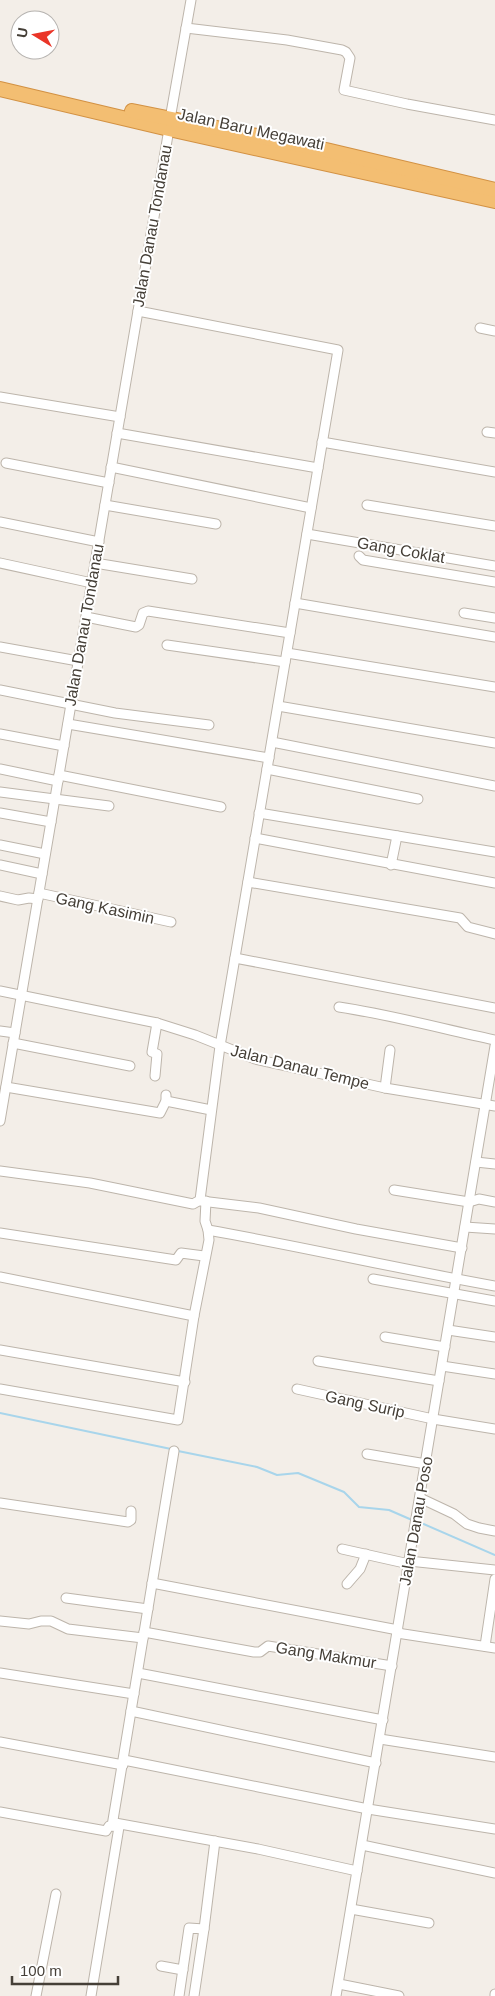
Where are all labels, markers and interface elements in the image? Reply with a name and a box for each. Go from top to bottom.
north arrow [10,10,60,60]
text: U [13,26,31,39]
street label: Jalan Baru Megawati [176,105,326,153]
street label: Jalan Danau Tondanau [129,144,175,308]
street label: Gang Coklat [356,534,447,566]
street label: Jalan Danau Tondanau [61,543,107,707]
street label: Gang Kasimin [54,889,156,927]
street label: Jalan Danau Tempe [229,1042,371,1092]
street label: Gang Surip [324,1387,406,1421]
street label: Jalan Danau Poso [396,1455,436,1587]
street label: Gang Makmur [275,1639,378,1671]
scale bar [12,1954,119,1986]
text: 100 m [20,1962,62,1979]

